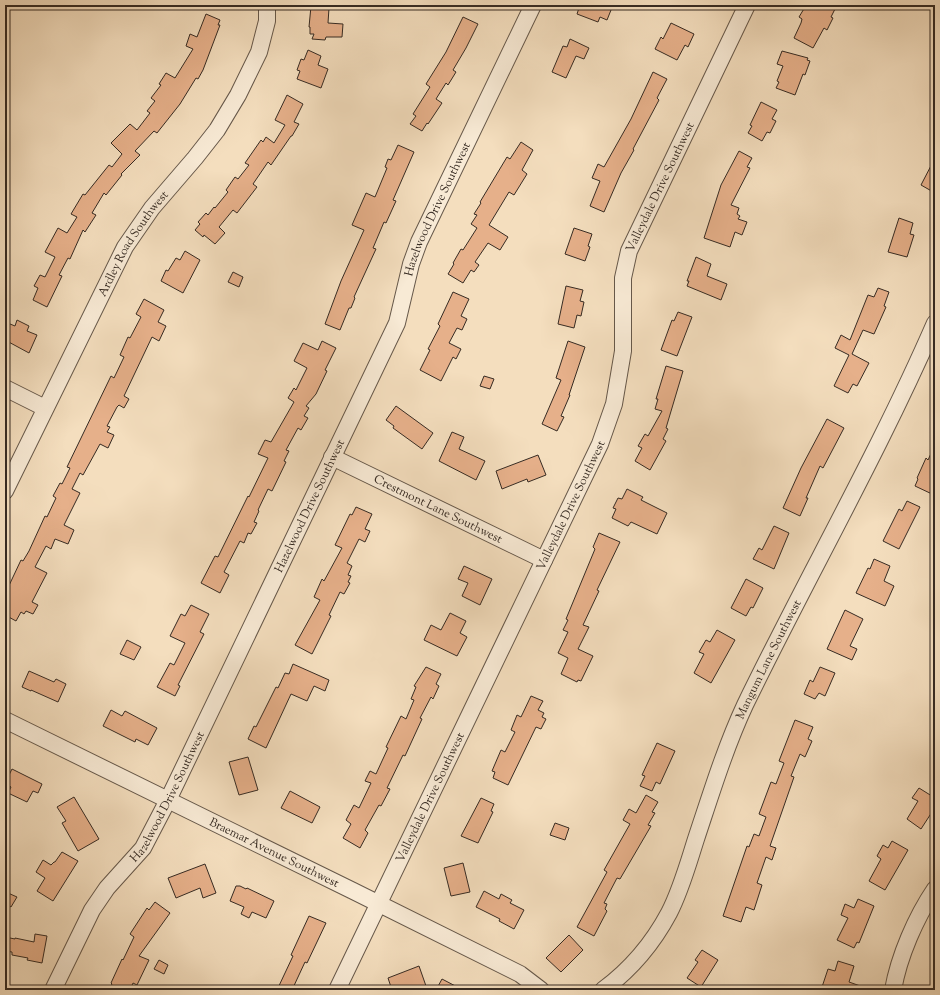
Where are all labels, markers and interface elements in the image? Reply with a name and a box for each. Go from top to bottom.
street label: Valleydale Drive Southwest [622,119,700,255]
street label: Hazelwood Drive Southwest [400,139,476,278]
street label: Ardley Road Southwest [94,187,173,300]
street label: Hazelwood Drive Southwest [271,437,350,576]
street label: Valleydale Drive Southwest [532,438,610,574]
street label: Crestmont Lane Southwest [370,471,505,548]
street label: Mangum Lane Southwest [732,597,806,722]
street label: Hazelwood Drive Southwest [126,729,210,867]
street label: Valleydale Drive Southwest [392,730,470,866]
street label: Braemar Avenue Southwest [206,814,342,893]

